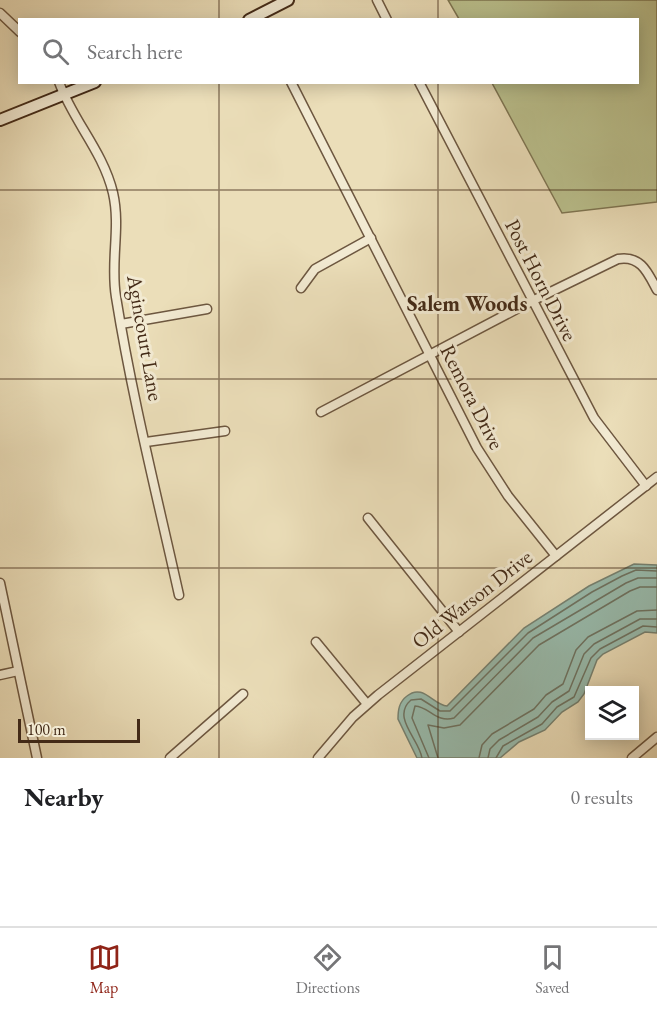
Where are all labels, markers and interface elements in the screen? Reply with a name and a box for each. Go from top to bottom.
search box [18,18,639,84]
icon: search [39,35,72,68]
text: Search here [87,37,182,66]
street label: Post Horn Drive [499,214,584,345]
street label: Agincourt Lane [121,272,170,403]
district label: Salem Woods [407,289,527,318]
street label: Remora Drive [434,340,510,454]
street label: Old Warson Drive [406,543,537,654]
map controls [585,686,639,740]
button: layers [585,686,639,740]
scale bar [18,716,140,744]
text: 100 m [27,719,66,740]
text: Nearby [24,780,104,814]
text: 0 results [570,784,633,810]
tab: Map [88,941,121,998]
tab: Directions [296,941,360,998]
tab: Saved [535,941,569,998]

